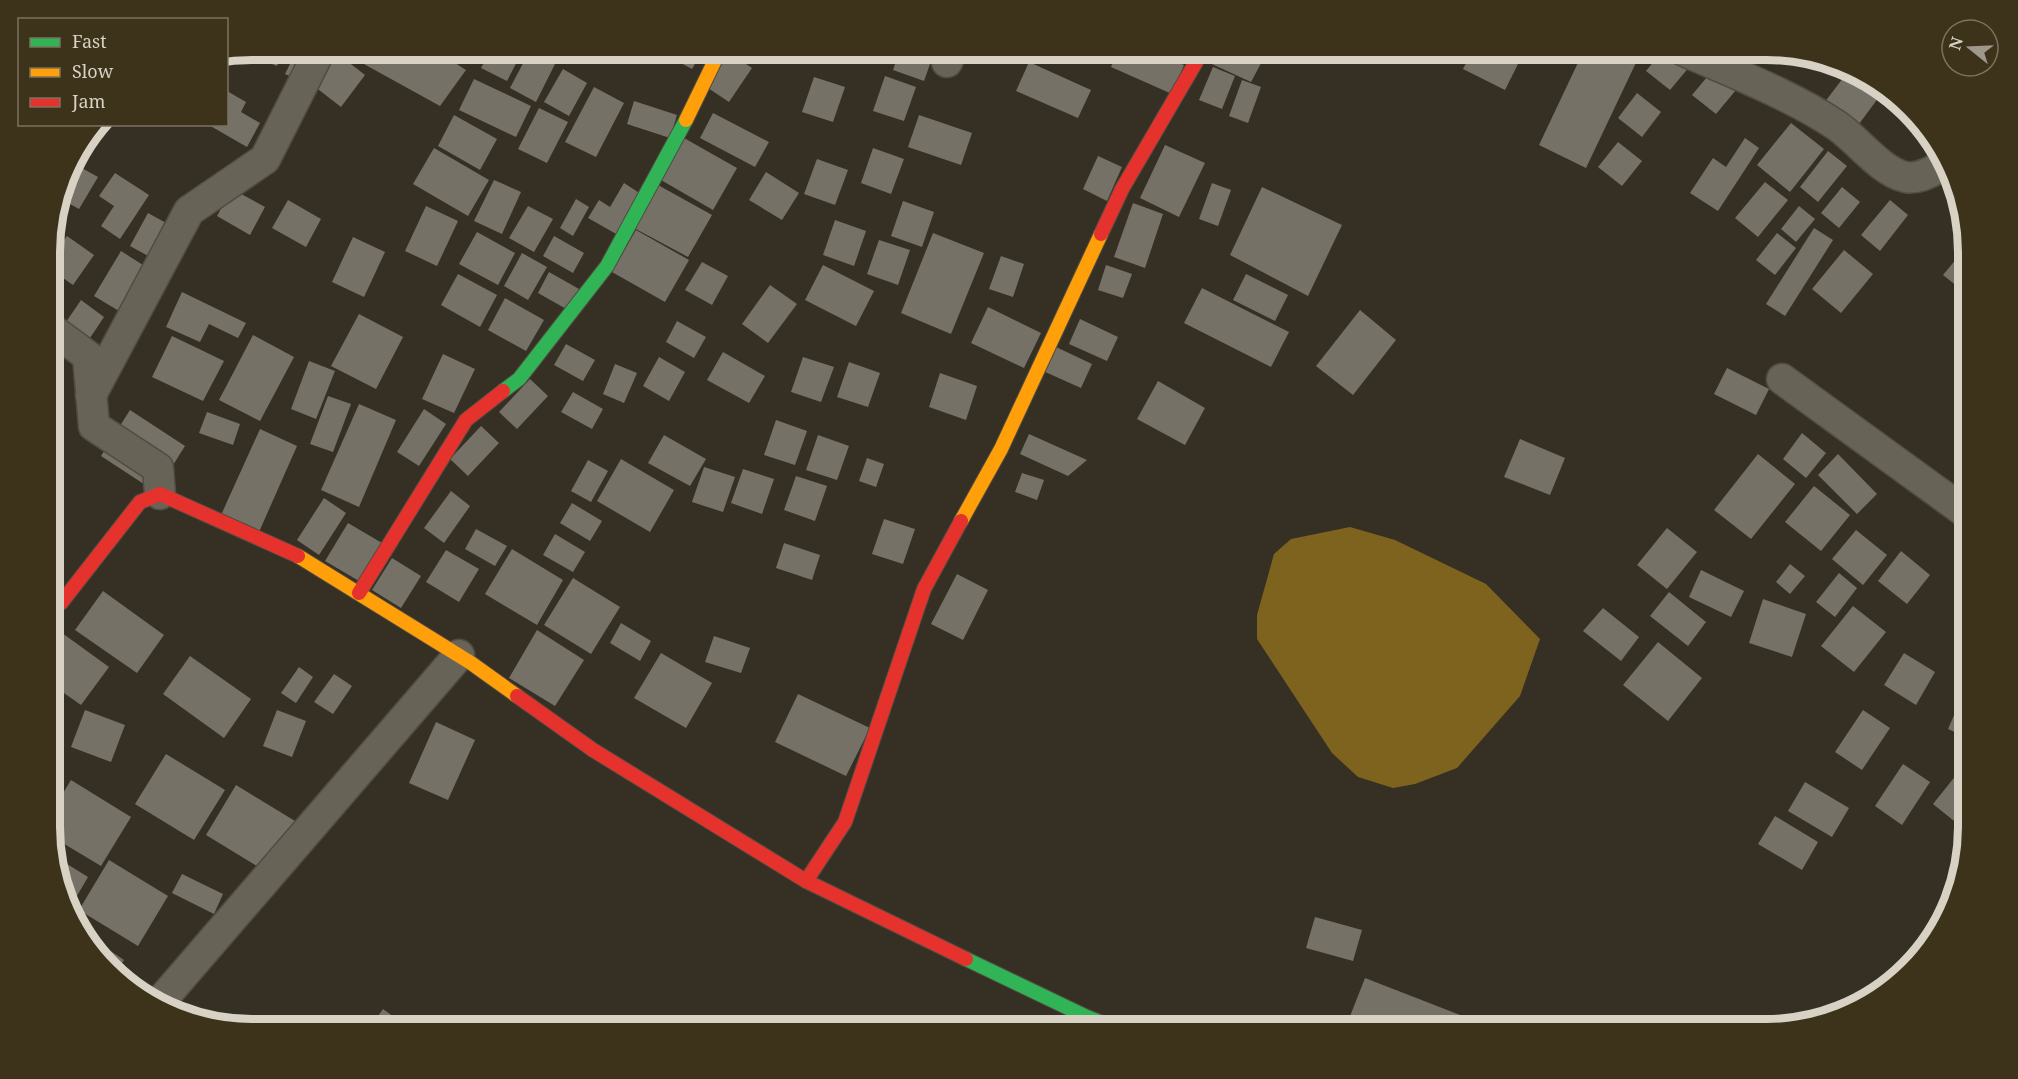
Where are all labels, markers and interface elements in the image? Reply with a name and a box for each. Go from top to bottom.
legend [18,18,228,126]
north arrow [1940,18,2000,78]
text: Fast [72,29,107,53]
text: N [1943,34,1968,53]
text: Slow [72,59,114,83]
text: Jam [71,89,106,113]

